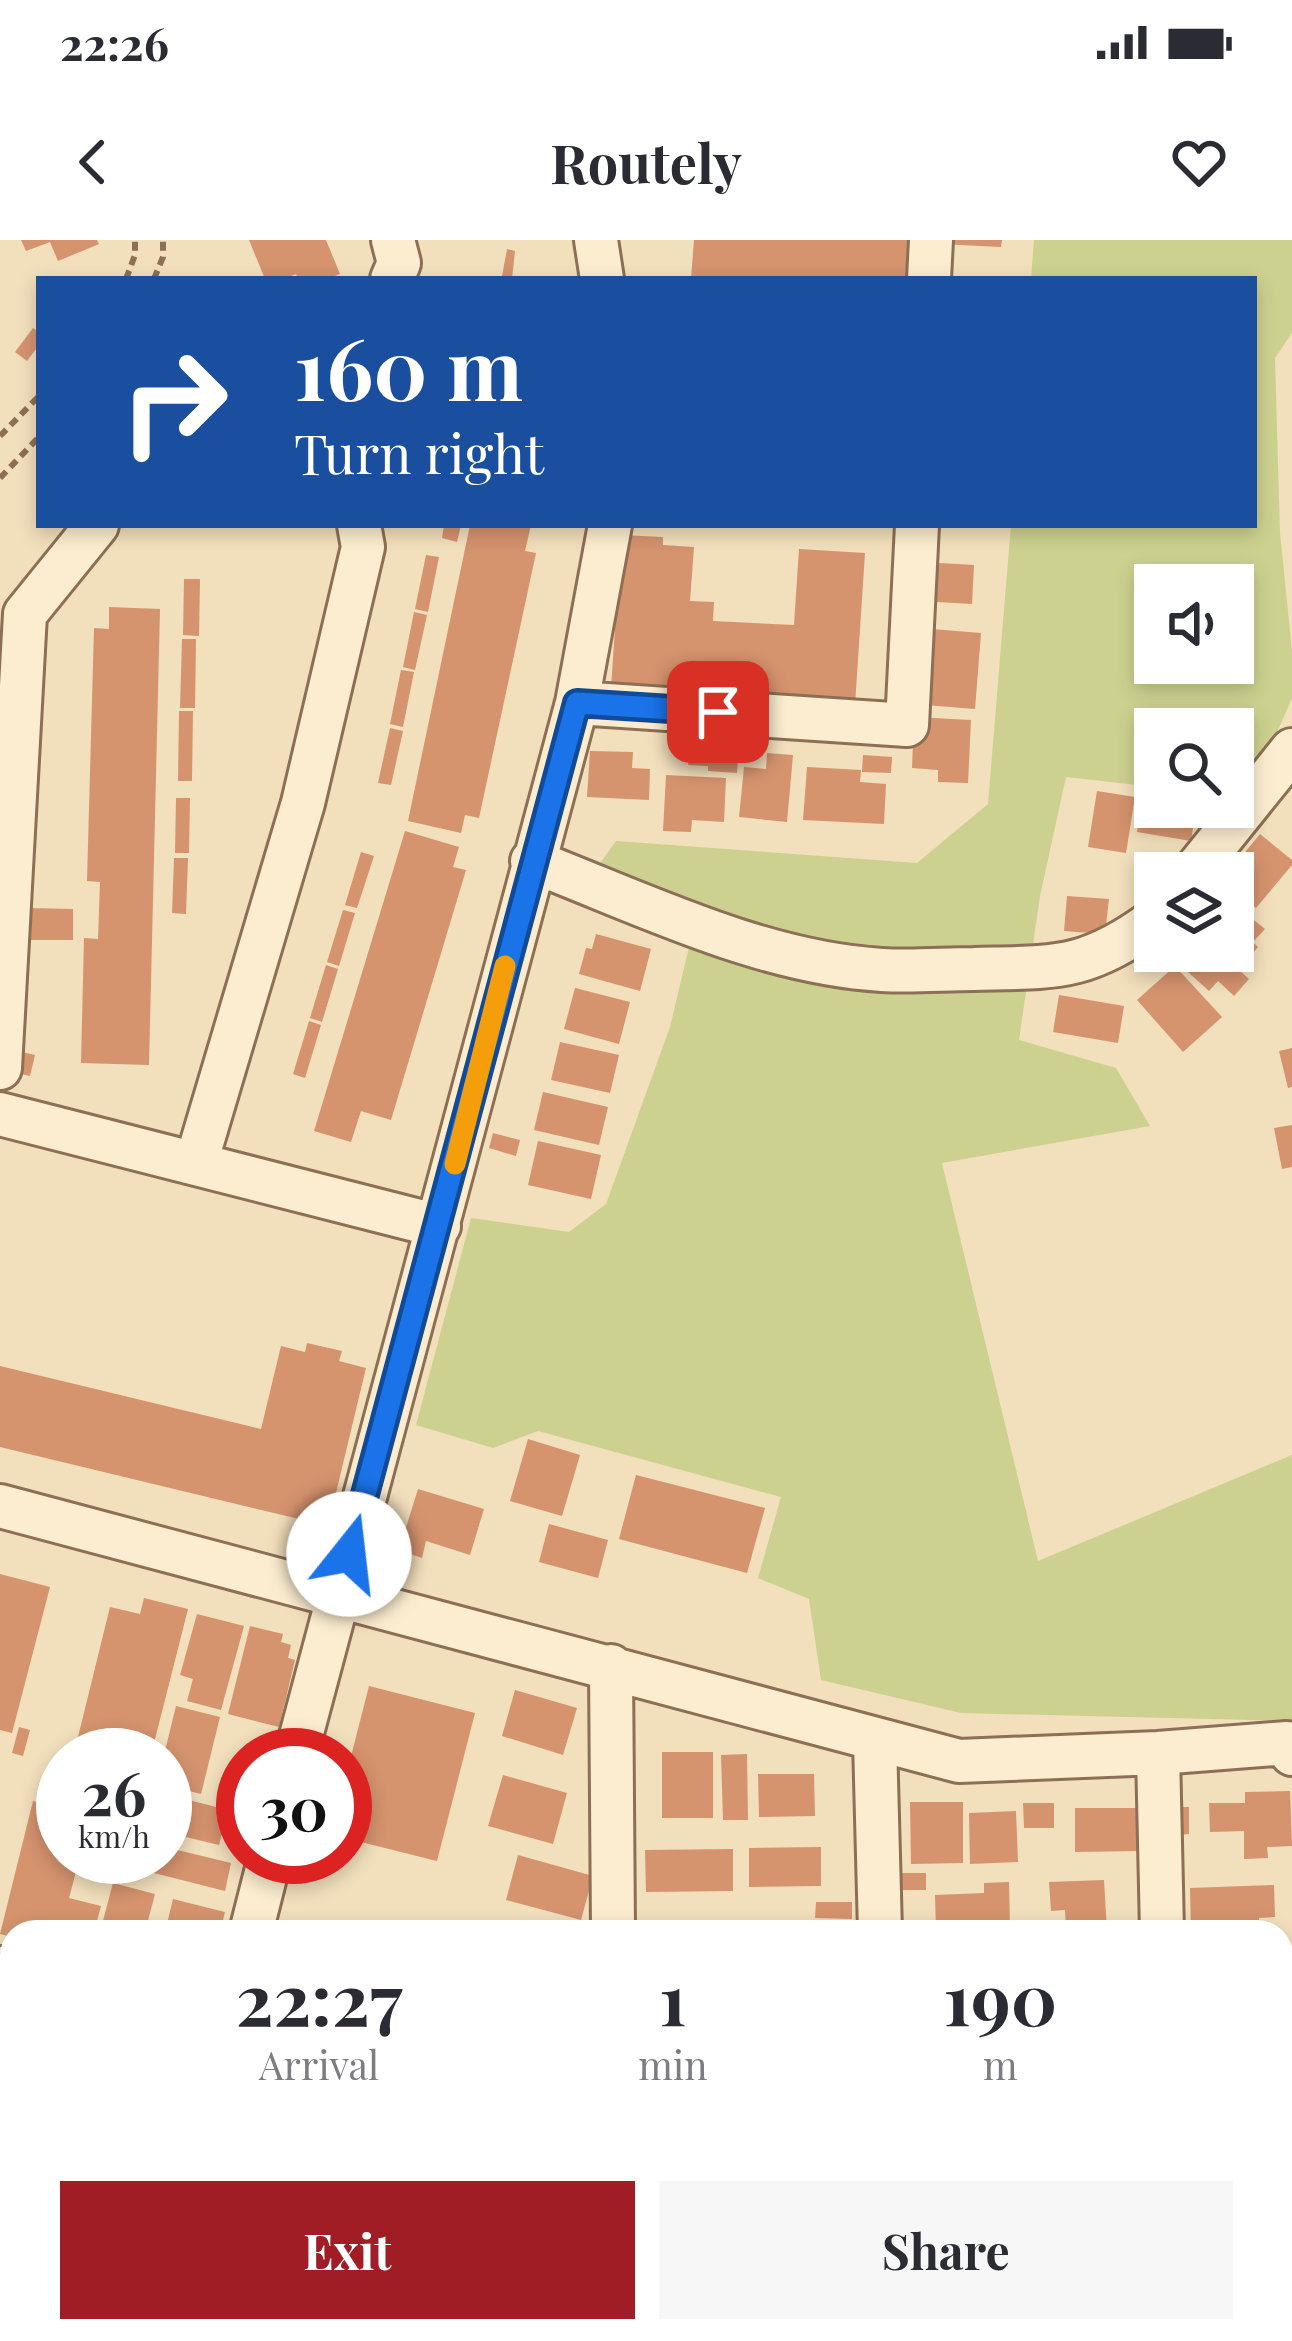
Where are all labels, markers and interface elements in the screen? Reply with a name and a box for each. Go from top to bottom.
text: 22:26 [60,12,169,72]
text: Routely [550,126,742,198]
icon: back [60,129,126,195]
icon: heart [1166,129,1232,195]
text: 160 m [294,310,523,422]
icon: right [96,324,252,480]
text: Turn right [294,417,544,489]
map controls [1134,564,1254,972]
button: sound [1134,564,1254,684]
pin [667,661,769,763]
icon: arrive [685,679,751,745]
button: search [1134,708,1254,828]
button: layers [1134,852,1254,972]
position arrow [286,1491,412,1617]
speed limit sign: 30 [216,1728,372,1884]
text: 26 [81,1751,147,1831]
text: km/h [78,1816,150,1856]
text: 22:27 [236,1948,402,2044]
text: 1 [659,1948,687,2044]
text: 190 [943,1948,1057,2044]
text: Arrival [259,2038,379,2090]
text: min [638,2038,708,2090]
text: m [983,2038,1018,2090]
button: Exit [60,2181,635,2319]
button: Share [659,2181,1233,2319]

